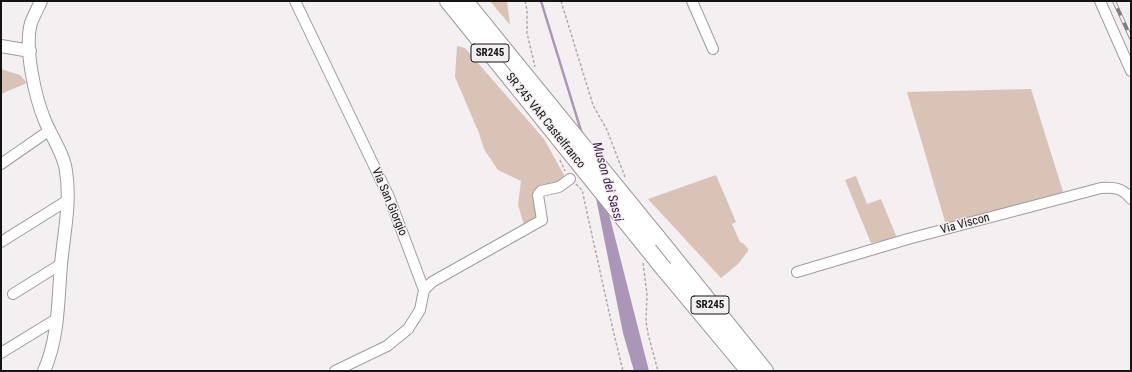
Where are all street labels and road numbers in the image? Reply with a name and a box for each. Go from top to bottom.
road number: SR245 [471,44,509,62]
street label: SR 245 VAR Castelfranco [502,70,588,172]
street label: Via San Giorgio [368,166,410,238]
street label: Via Viscon [939,211,991,237]
road number: SR245 [691,296,729,314]

